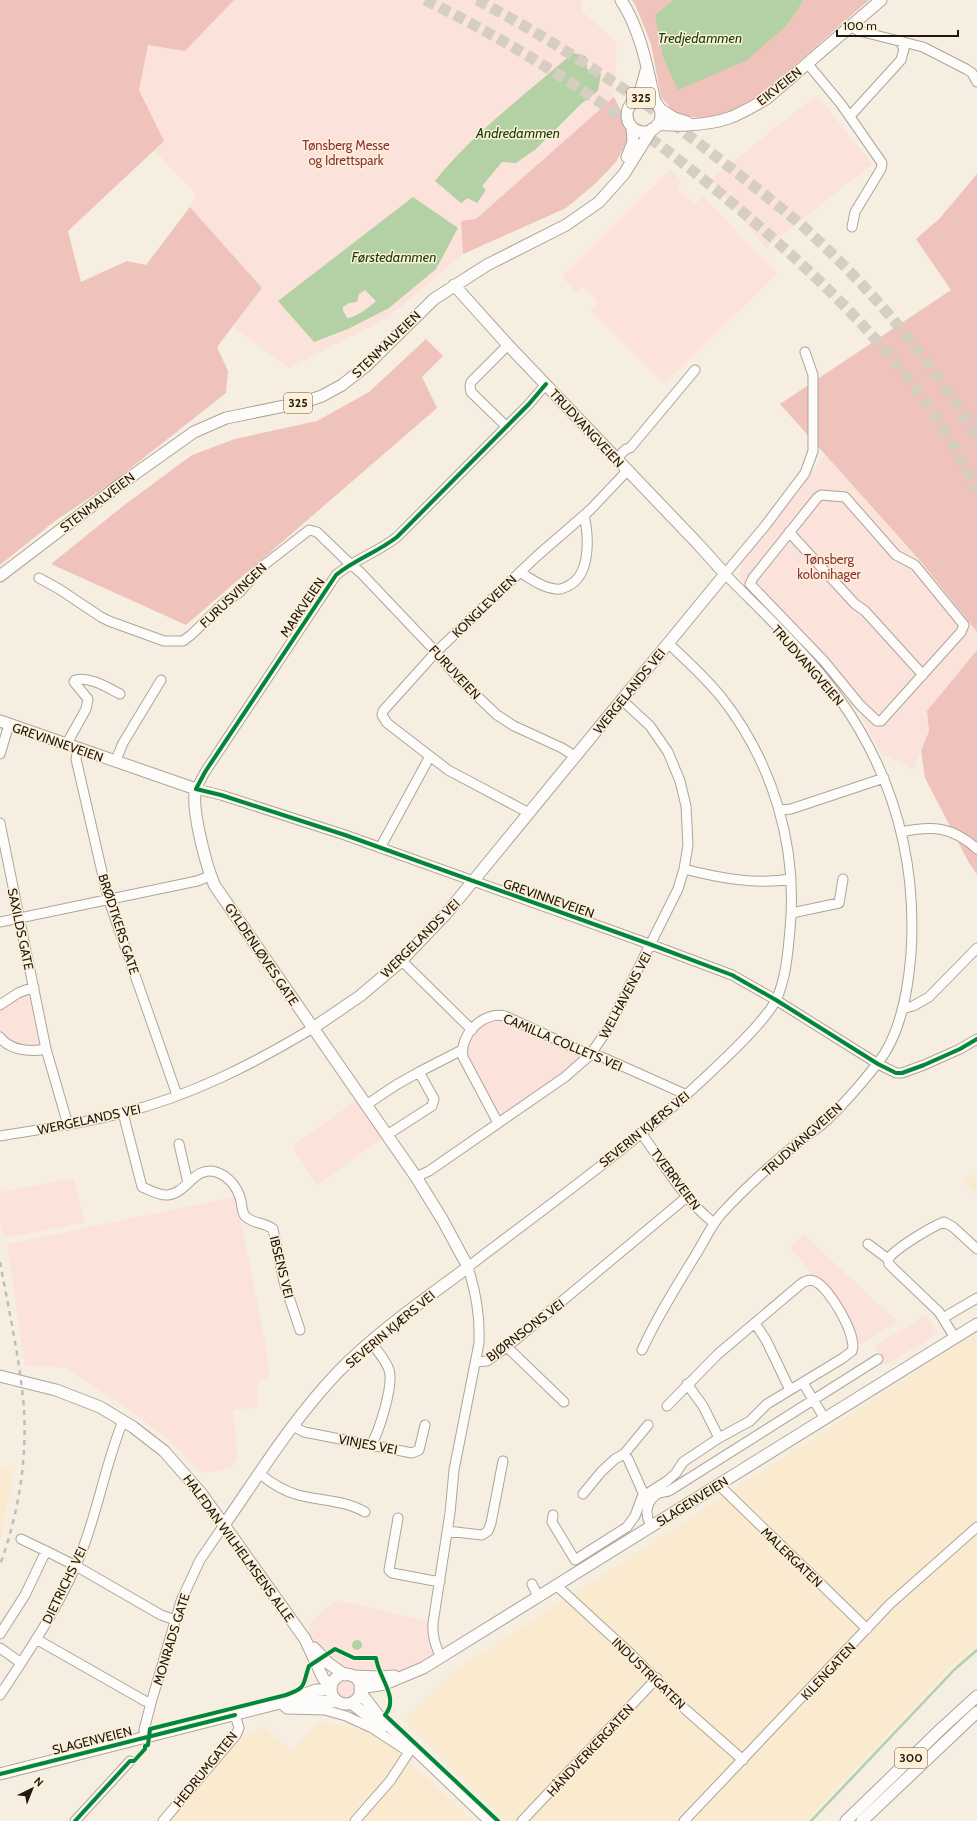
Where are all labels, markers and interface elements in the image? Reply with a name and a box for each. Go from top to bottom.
scale bar [837,12,958,38]
text: 100 m [843,18,877,33]
water label: Tredjedammen [658,29,742,47]
street label: EIKVEIEN [753,63,805,109]
road number: 325 [627,88,655,108]
water label: Andredammen [475,124,560,142]
park label: Tønsberg Messe og Idrettspark [302,137,390,168]
water label: Førstedammen [352,248,436,266]
street label: STENMALVEIEN [348,307,424,381]
street label: TRUDVANGVEIEN [547,385,627,471]
road number: 325 [284,393,312,413]
street label: STENMALVEIEN [56,469,138,535]
park label: Tønsberg kolonihager [797,551,862,582]
street label: FURUSVINGEN [196,559,270,631]
street label: KONGLEVEIEN [448,571,520,641]
street label: MARKVEIEN [276,574,328,640]
street label: TRUDVANGVEIEN [769,621,847,709]
street label: FURUVEIEN [426,642,484,702]
street label: WERGELANDS VEI [590,645,668,737]
street label: GREVINNEVEIEN [10,719,106,765]
street label: BRØDTKERS GATE [95,872,143,976]
street label: GREVINNEVEIEN [501,875,597,921]
street label: SAXILDS GATE [5,887,37,971]
street label: WERGELANDS VEI [377,895,463,981]
street label: GYLDENLØVES GATE [222,900,302,1008]
street label: WELHAVENS VEI [595,949,655,1041]
street label: CAMILLA COLLETS VEI [501,1010,625,1074]
street label: SEVERIN KJÆRS VEI [595,1088,693,1170]
street label: TRUDVANGVEIEN [759,1099,845,1179]
street label: WERGELANDS VEI [36,1100,142,1138]
street label: TVERRVEIEN [648,1145,704,1213]
street label: IBSENS VEI [267,1234,297,1300]
street label: SEVERIN KJÆRS VEI [342,1287,438,1371]
street label: BJØRNSONS VEI [483,1295,567,1365]
street label: VINJES VEI [337,1430,399,1458]
street label: HALFDAN WILHELMSENS ALLE [180,1471,298,1625]
street label: SLAGENVEIEN [653,1473,731,1529]
street label: MALERGATEN [758,1524,826,1590]
street label: DIETRICHS VEI [38,1544,90,1626]
street label: MONRADS GATE [149,1591,193,1687]
street label: INDUSTRIGATEN [609,1634,689,1712]
street label: KILENGATEN [797,1639,859,1703]
street label: HÅNDVERKERGATEN [542,1700,637,1799]
street label: SLAGENVEIEN [50,1722,134,1758]
street label: HEDRUMGATEN [170,1728,240,1810]
road number: 300 [895,1748,927,1768]
north arrow [12,1769,52,1809]
text: N [31,1774,46,1789]

